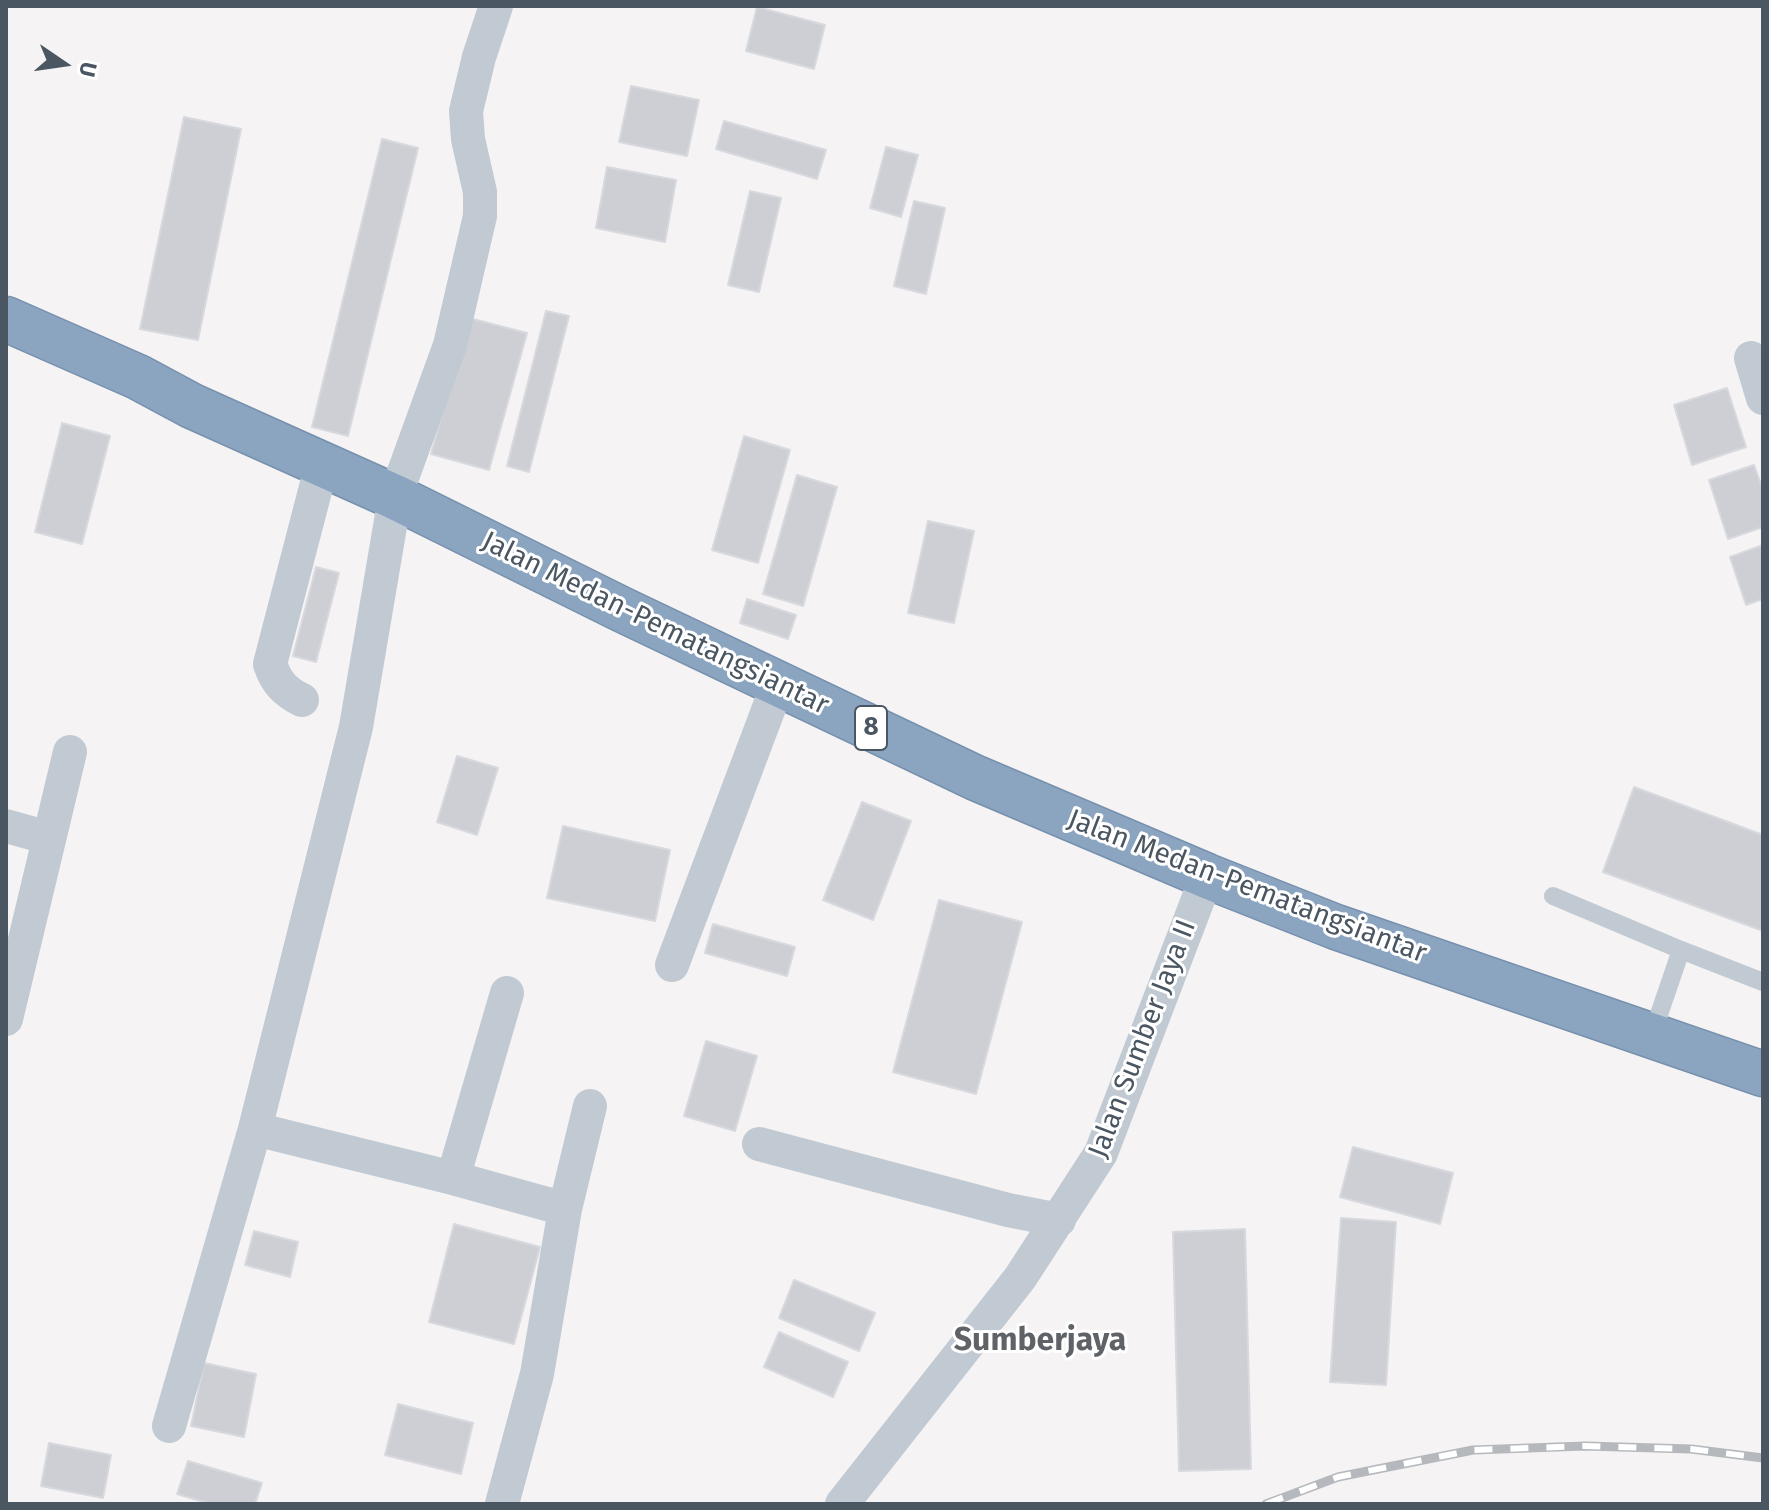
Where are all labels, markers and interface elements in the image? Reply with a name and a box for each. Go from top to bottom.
north arrow [24,24,104,104]
text: U [73,59,103,80]
street label: Jalan Medan-Pematangsiantar [476,525,834,723]
road number: 8 [855,706,887,750]
street label: Jalan Medan-Pematangsiantar [1063,803,1431,971]
street label: Jalan Sumber Jaya II [1082,915,1204,1163]
district label: Sumberjaya [954,1322,1126,1360]

